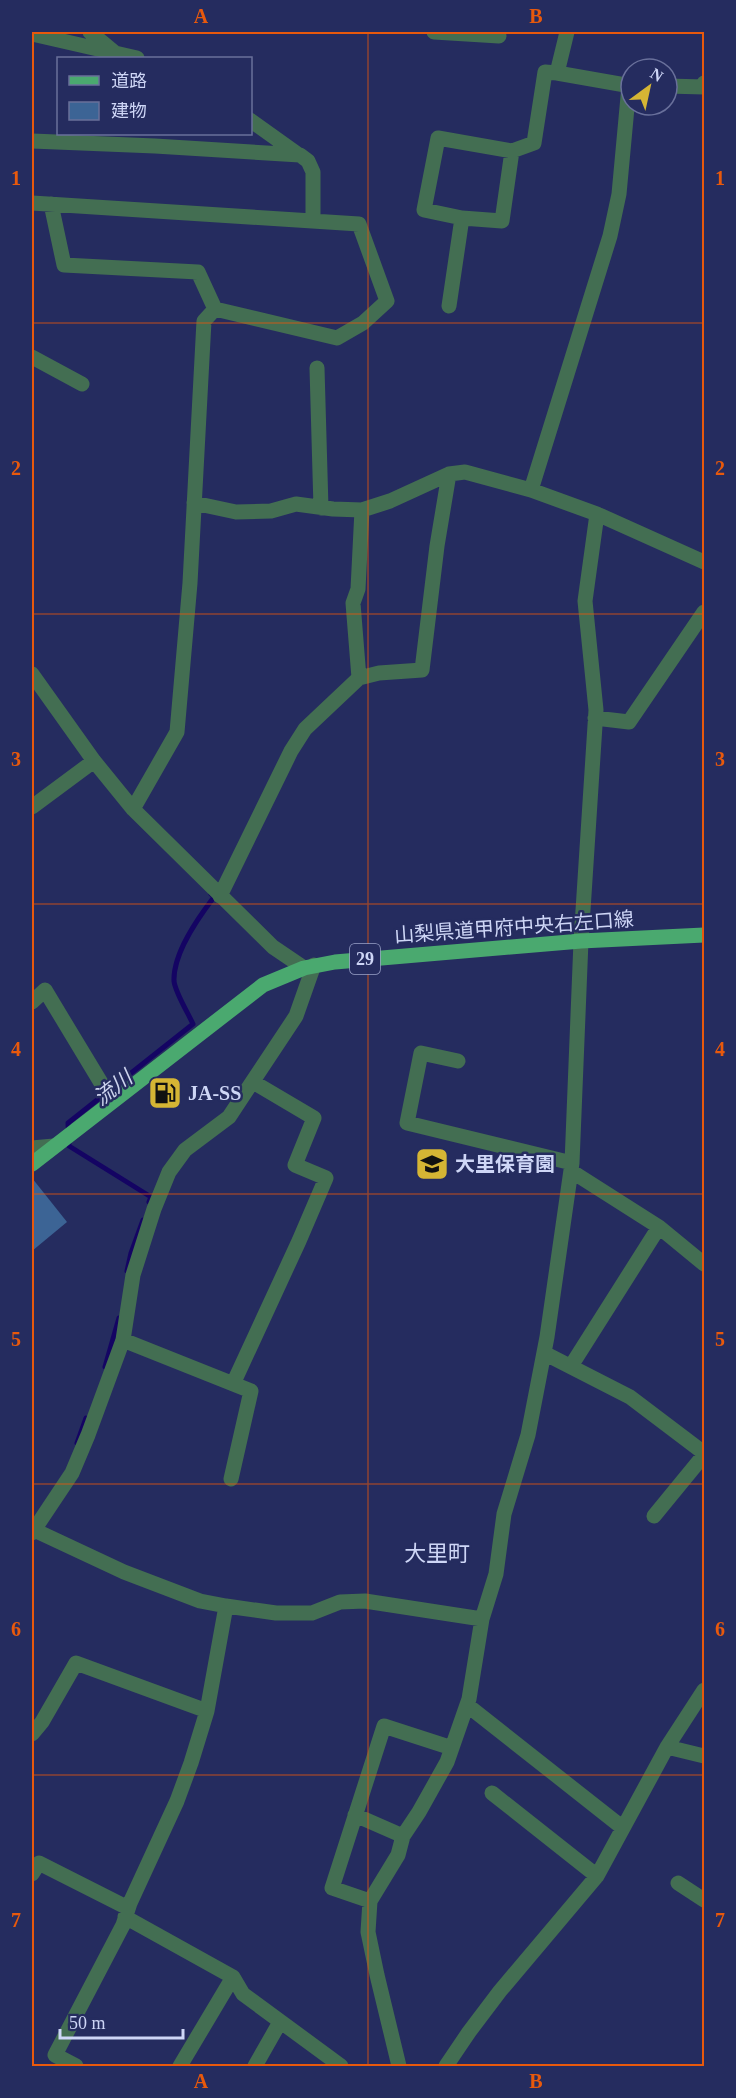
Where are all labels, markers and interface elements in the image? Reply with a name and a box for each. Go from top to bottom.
text: A [194,5,209,27]
text: B [529,5,543,27]
legend [57,57,252,135]
north arrow [619,57,679,117]
text: N [647,65,667,85]
text: 道路 [111,71,147,91]
text: 建物 [111,101,147,121]
text: 1 [11,167,21,189]
text: 1 [715,167,725,189]
text: 2 [11,457,21,479]
text: 2 [715,457,725,479]
text: 3 [11,748,21,770]
text: 3 [715,748,725,770]
street label: 山梨県道甲府中央右左口線 [394,908,634,946]
road number: 29 [350,944,380,974]
text: 4 [11,1038,21,1060]
text: 4 [715,1038,725,1060]
water label: 流川 [89,1064,139,1110]
fuel station icon: JA-SS [147,1075,183,1111]
place label: JA-SS [188,1082,241,1104]
school or university icon: 大里保育園 [414,1146,450,1182]
place label: 大里保育園 [455,1153,555,1175]
text: 5 [11,1328,21,1350]
text: 5 [715,1328,725,1350]
district label: 大里町 [404,1541,470,1566]
text: 6 [11,1618,21,1640]
text: 6 [715,1618,725,1640]
text: 7 [11,1909,21,1931]
text: 7 [715,1909,725,1931]
scale bar [60,2002,183,2040]
text: 50 m [69,2013,106,2033]
text: A [194,2070,209,2092]
text: B [529,2070,543,2092]

